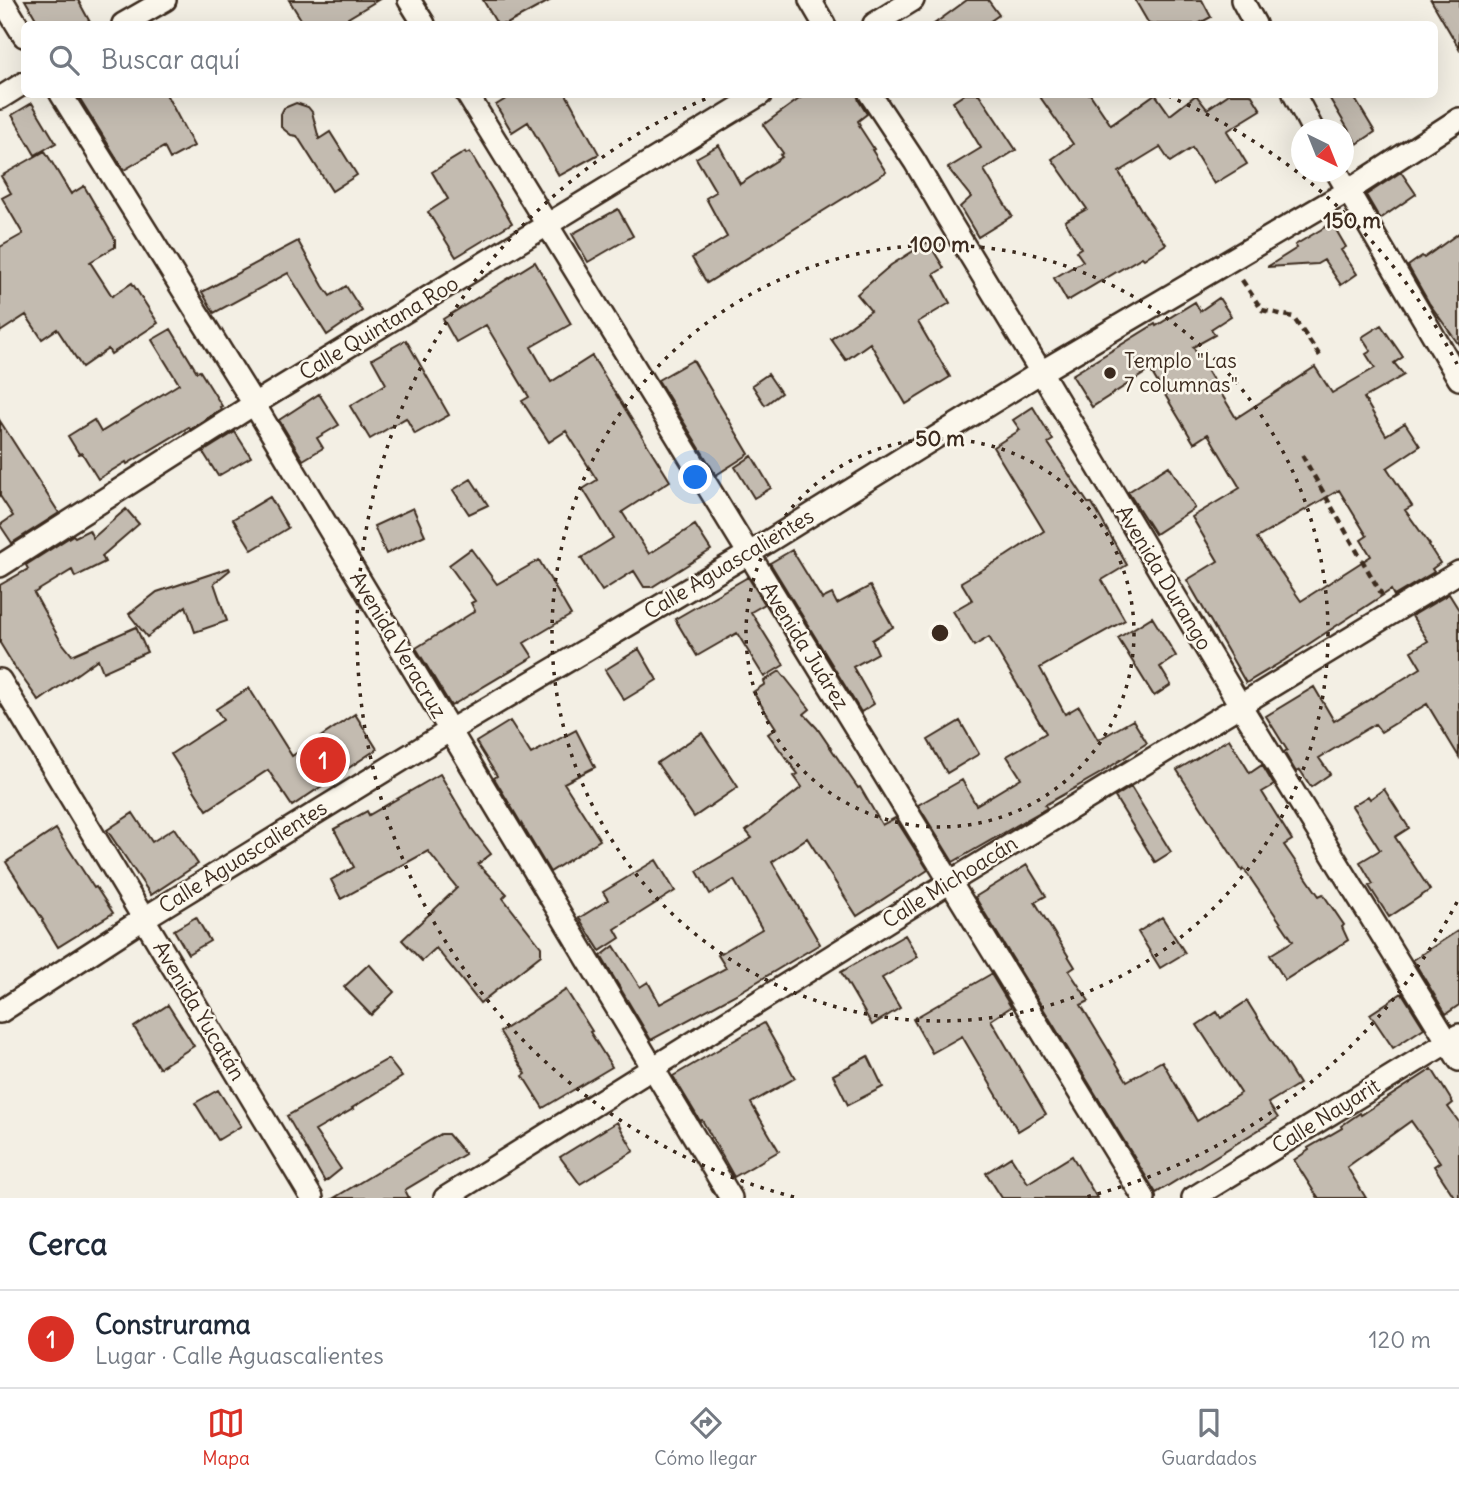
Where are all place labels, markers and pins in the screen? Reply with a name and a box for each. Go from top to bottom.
place label: Templo "Las 7 columnas" [1124,347,1238,398]
marker: Templo "Las 7 columnas" [1102,365,1118,381]
centre of rings [928,621,952,645]
pin: 1 [300,734,346,786]

